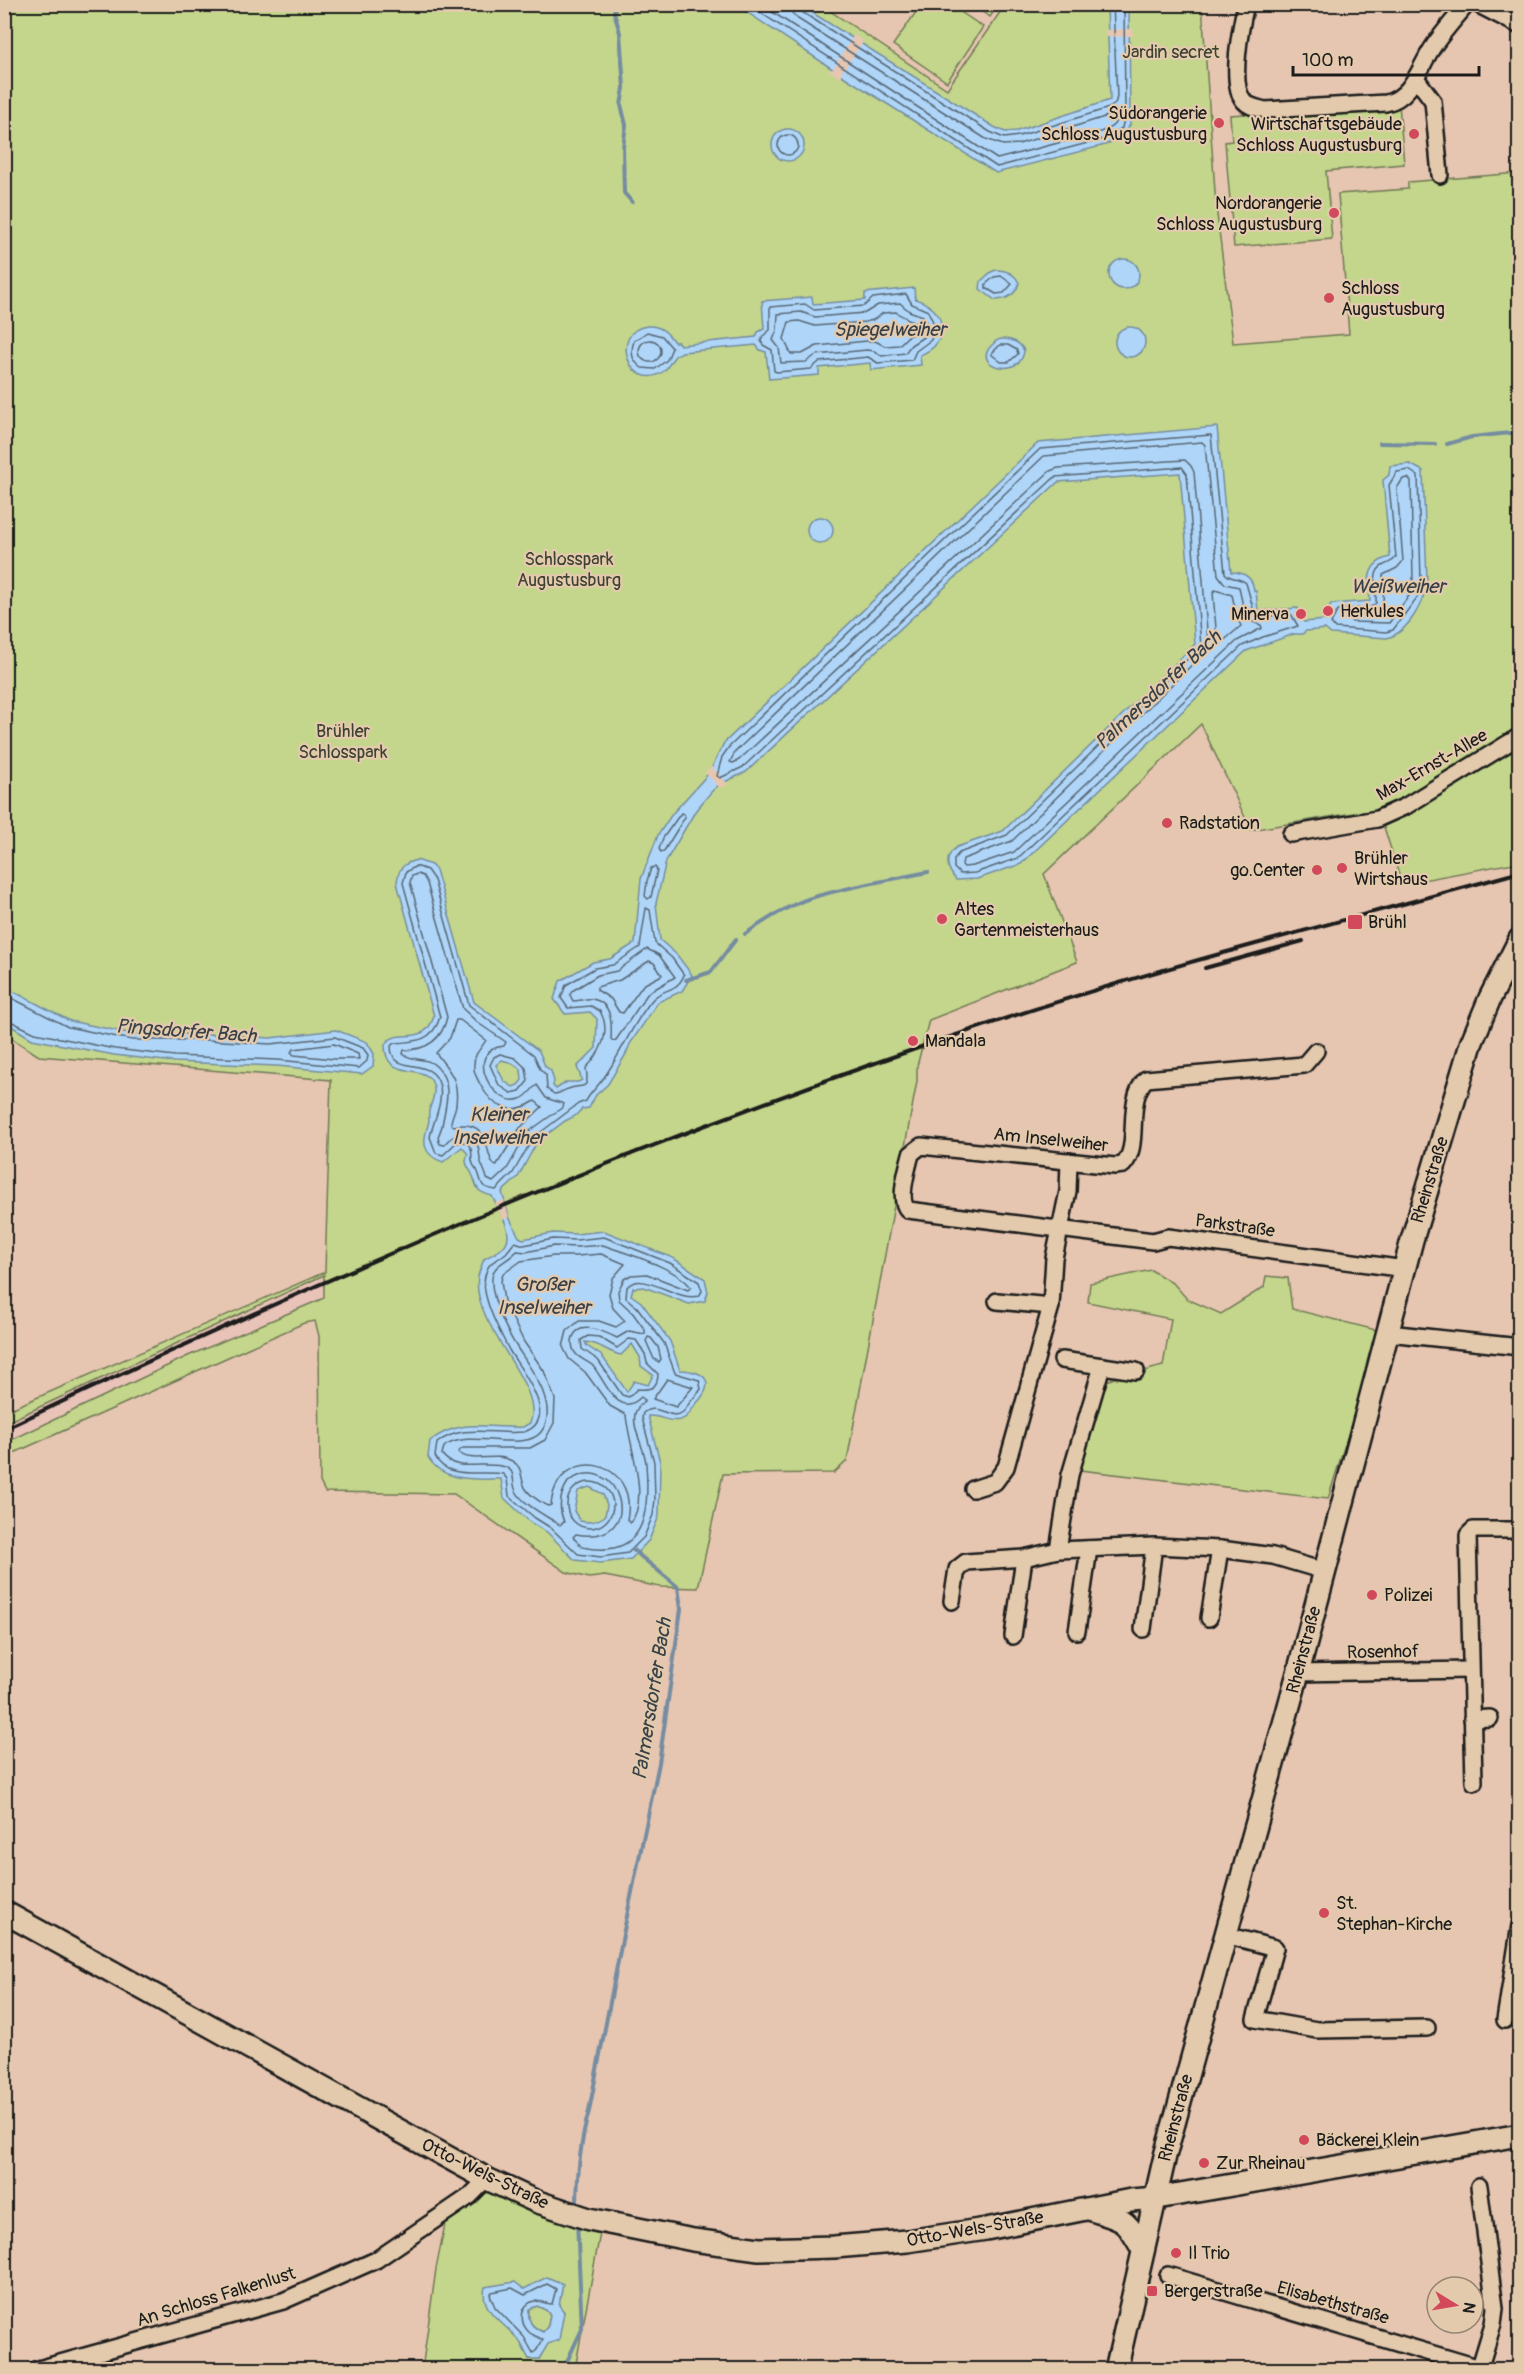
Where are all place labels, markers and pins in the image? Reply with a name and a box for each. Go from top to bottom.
place label: Südorangerie Schloss Augustusburg [1041,102,1207,146]
place label: Wirtschaftsgebäude Schloss Augustusburg [1236,113,1402,157]
marker: Südorangerie Schloss Augustusburg [1212,116,1226,130]
marker: Wirtschaftsgebäude Schloss Augustusburg [1407,127,1421,141]
place label: Nordorangerie Schloss Augustusburg [1156,192,1322,236]
marker: Nordorangerie Schloss Augustusburg [1327,206,1341,220]
place label: Schloss Augustusburg [1341,277,1445,321]
marker: Schloss Augustusburg [1322,291,1336,305]
place label: Herkules [1340,600,1404,623]
place label: Minerva [1231,603,1289,626]
marker: Herkules [1321,604,1335,618]
marker: Minerva [1294,607,1308,621]
place label: Radstation [1179,812,1260,835]
marker: Radstation [1160,816,1174,830]
place label: Brühler Wirtshaus [1354,847,1428,891]
place label: go.Center [1230,859,1306,882]
marker: Brühler Wirtshaus [1335,861,1349,875]
marker: go.Center [1310,863,1324,877]
place label: Altes Gartenmeisterhaus [954,898,1099,942]
place label: Brühl [1368,911,1407,934]
marker: Altes Gartenmeisterhaus [935,912,949,926]
marker: Brühl [1346,913,1364,931]
place label: Mandala [925,1030,986,1053]
marker: Mandala [906,1034,920,1048]
place label: Polizei [1384,1584,1433,1607]
marker: Polizei [1365,1588,1379,1602]
place label: St. Stephan-Kirche [1336,1892,1452,1936]
marker: St. Stephan-Kirche [1317,1906,1331,1920]
place label: Bäckerei Klein [1316,2129,1420,2152]
marker: Bäckerei Klein [1297,2133,1311,2147]
place label: Zur Rheinau [1216,2152,1306,2175]
marker: Zur Rheinau [1197,2156,1211,2170]
place label: Il Trio [1188,2242,1230,2265]
marker: Il Trio [1169,2246,1183,2260]
place label: Bergerstraße [1164,2280,1263,2303]
marker: Bergerstraße [1145,2284,1159,2298]

